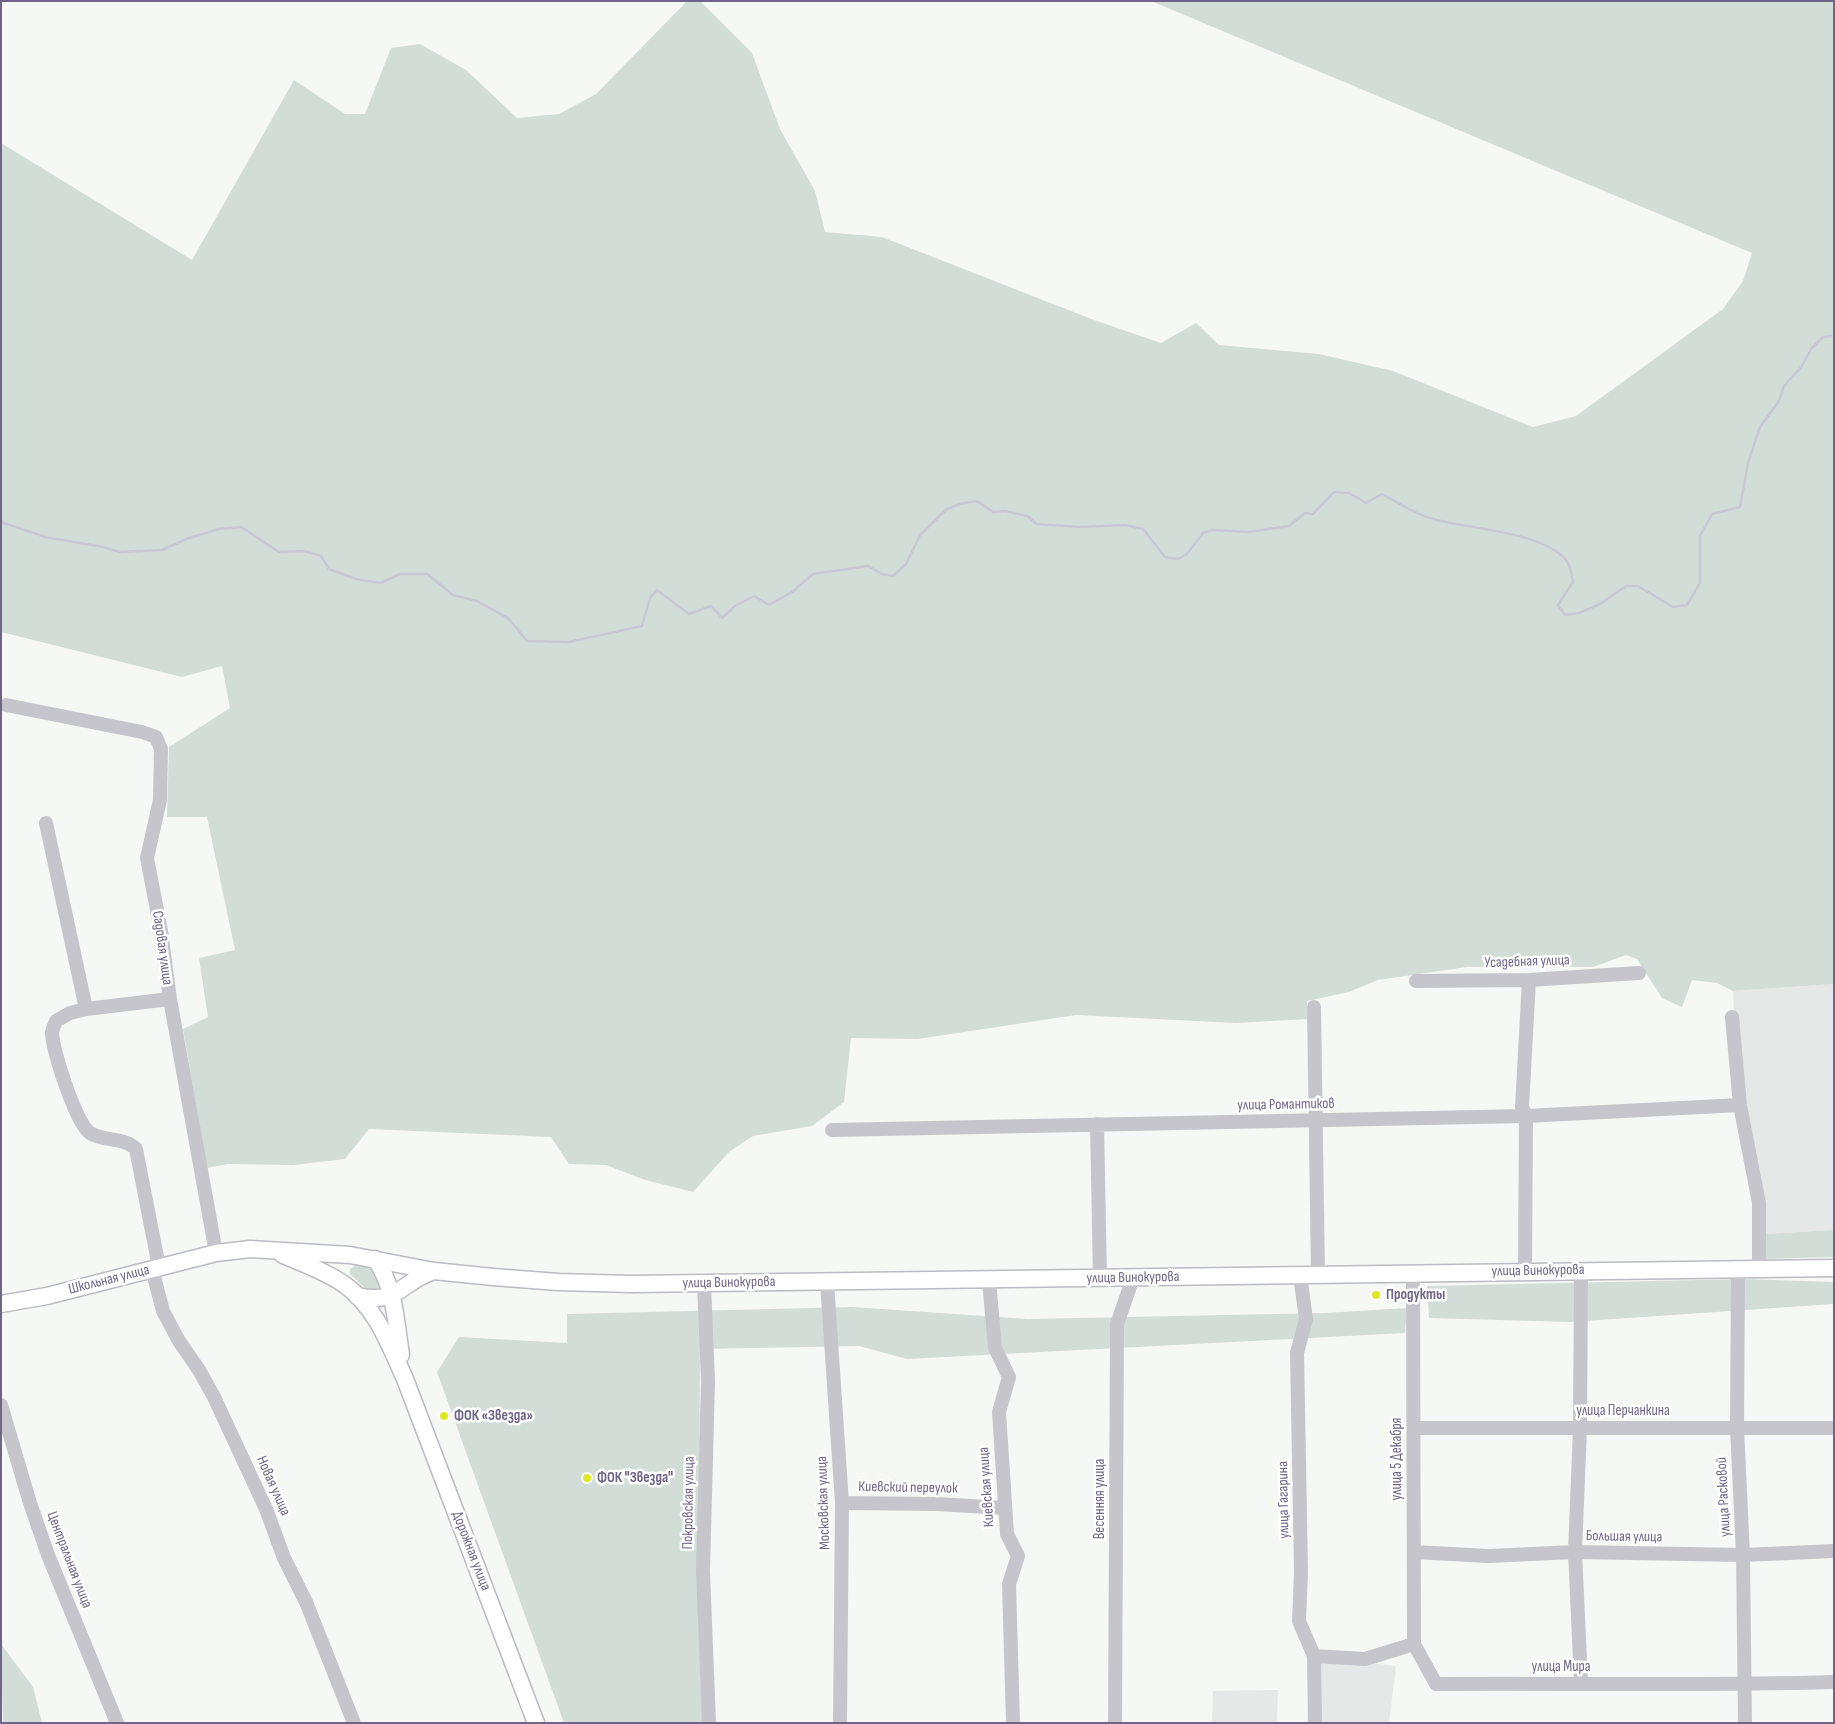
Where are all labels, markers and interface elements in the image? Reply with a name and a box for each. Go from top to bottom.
street label: Садовая улица [148,910,176,986]
street label: Усадебная улица [1484,952,1570,972]
street label: улица Романтиков [1237,1095,1335,1115]
street label: Школьная улица [67,1261,151,1299]
street label: улица Винокурова [1491,1261,1585,1281]
street label: улица Винокурова [1086,1268,1180,1288]
street label: улица Винокурова [682,1273,776,1293]
place label: Продукты [1386,1286,1445,1304]
marker: Продукты [1370,1289,1382,1301]
street label: улица Перчанкина [1576,1402,1670,1420]
place label: ФОК «Звезда» [454,1407,533,1425]
marker: ФОК «Звезда» [438,1410,450,1422]
street label: улица 5 Декабря [1388,1418,1406,1500]
street label: Киевская улица [975,1446,999,1528]
street label: Новая улица [252,1453,294,1519]
street label: Покровская улица [679,1456,699,1550]
street label: Московская улица [813,1456,835,1550]
street label: улица Расковой [1713,1457,1735,1537]
street label: Весенняя улица [1091,1459,1109,1539]
street label: улица Гагарина [1274,1461,1294,1539]
place label: ФОК "Звезда" [597,1469,673,1487]
marker: ФОК "Звезда" [581,1472,593,1484]
street label: Киевский переулок [858,1478,958,1498]
street label: Центральная улица [42,1509,96,1611]
street label: Дорожная улица [448,1509,494,1593]
street label: Большая улица [1586,1527,1662,1547]
street label: улица Мира [1532,1658,1590,1676]

